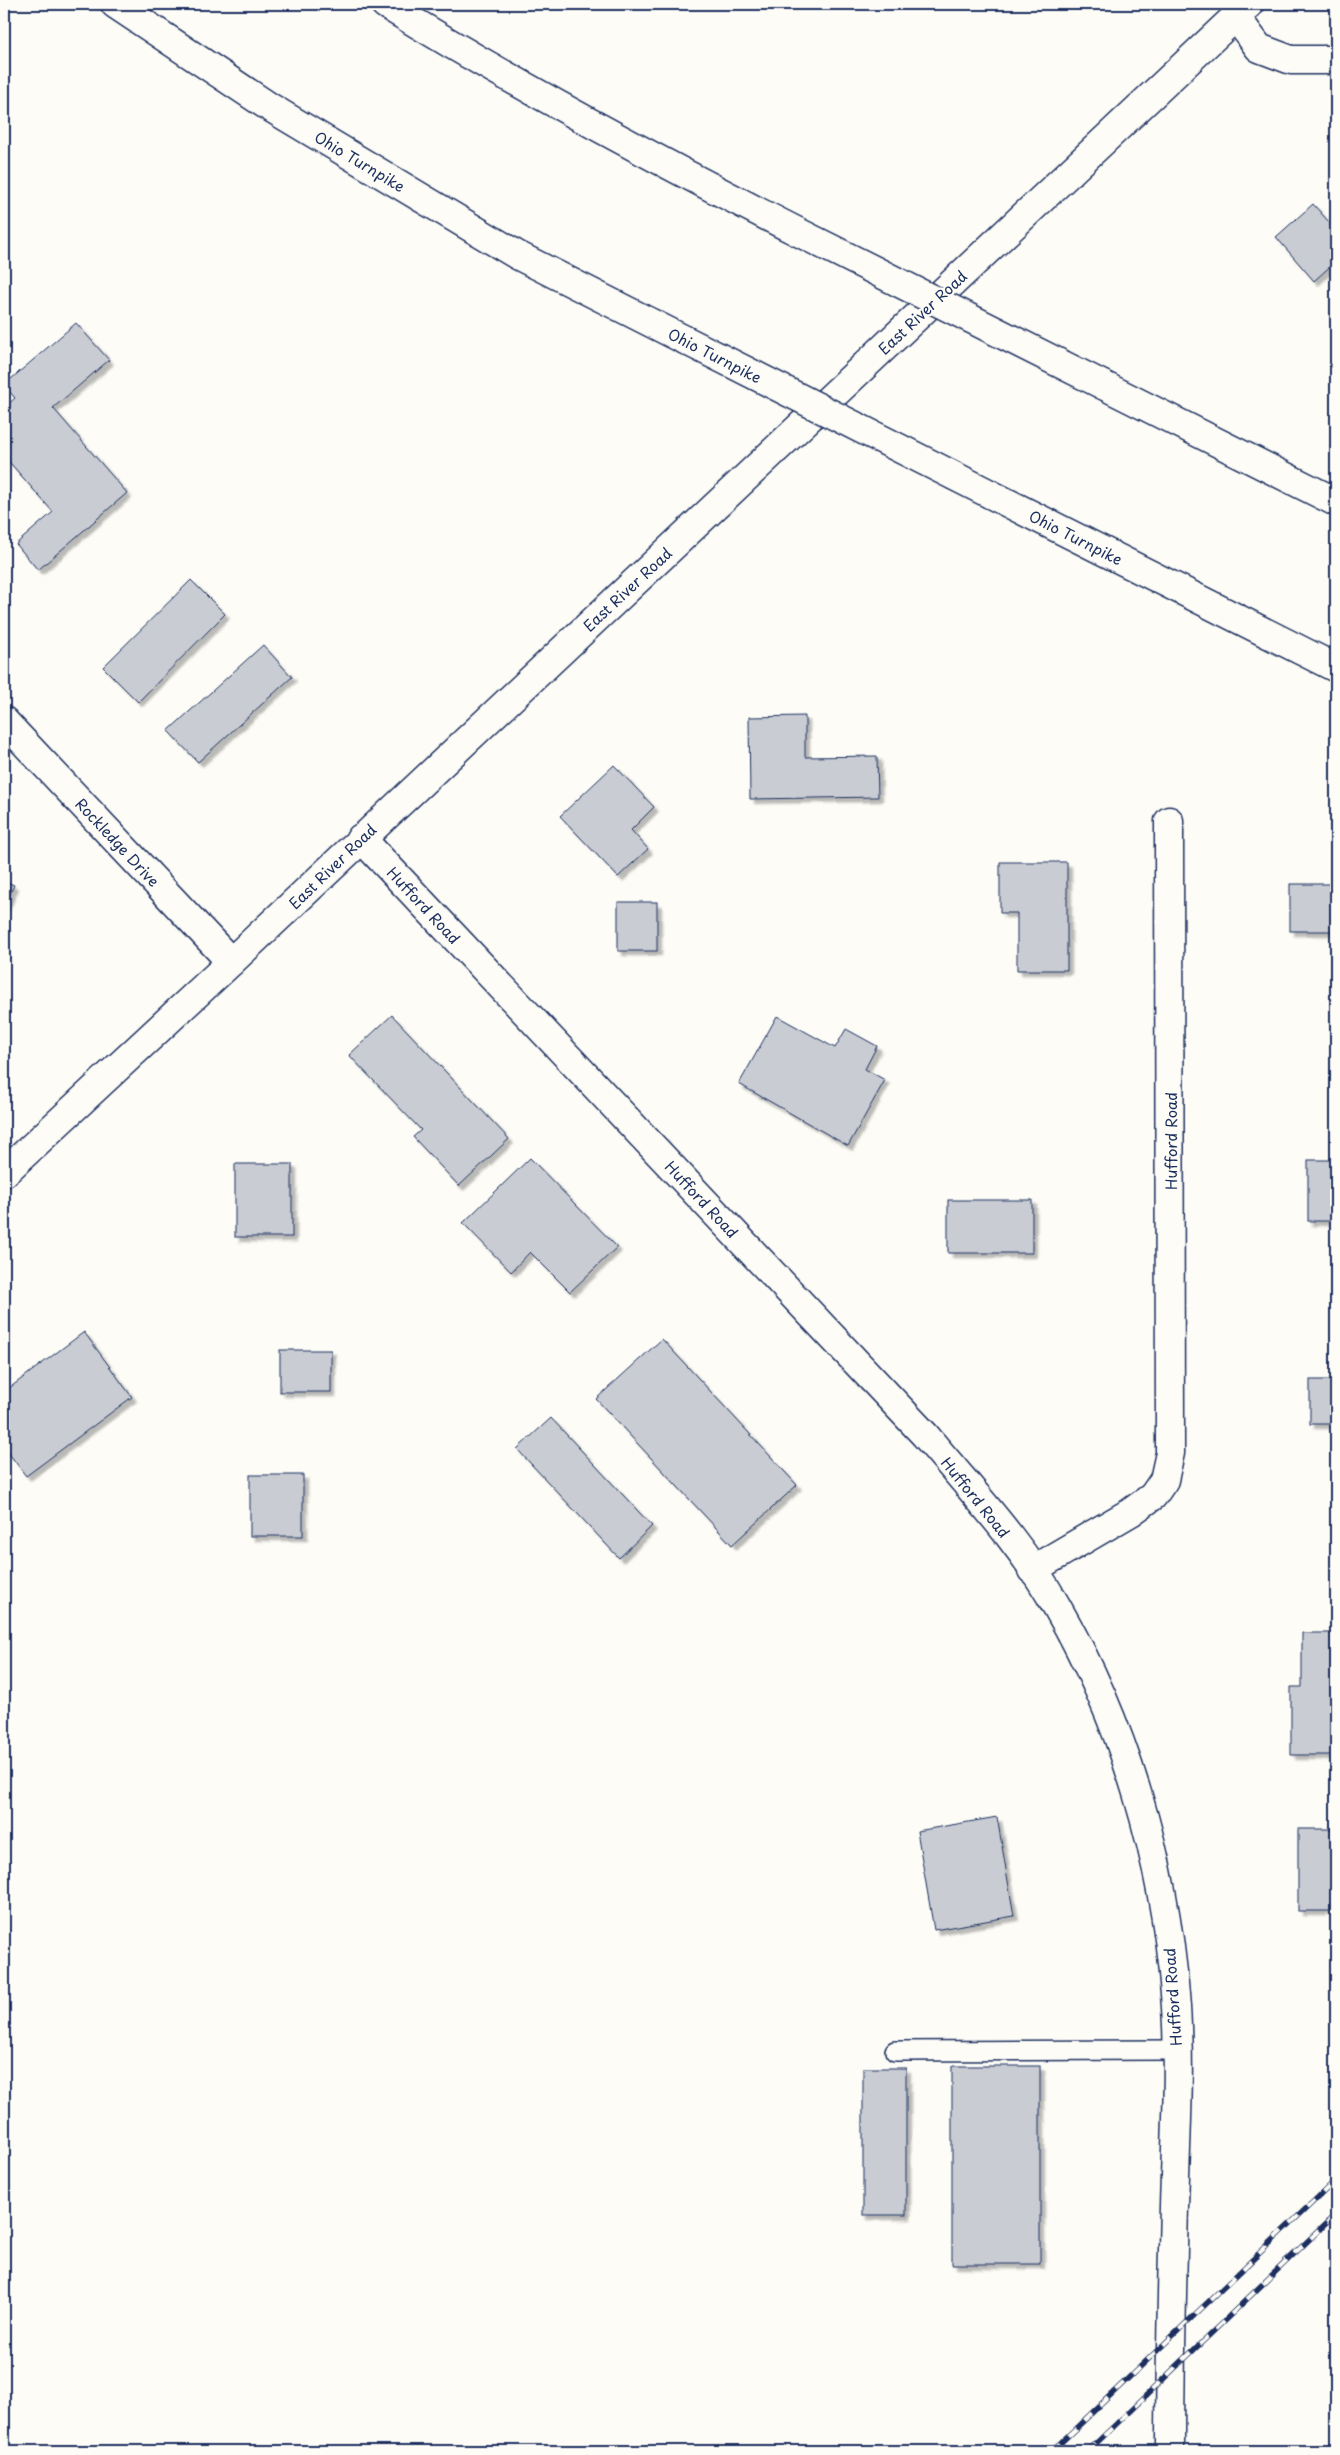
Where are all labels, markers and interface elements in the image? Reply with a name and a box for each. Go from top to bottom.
street label: Ohio Turnpike [310,125,410,197]
street label: East River Road [872,265,972,359]
street label: Ohio Turnpike [664,322,766,388]
street label: Ohio Turnpike [1025,504,1127,570]
street label: East River Road [577,542,677,636]
street label: Rockledge Drive [71,792,165,892]
street label: East River Road [283,818,381,914]
street label: Hufford Road [382,861,466,949]
street label: Hufford Road [1159,1092,1182,1190]
street label: Hufford Road [660,1155,744,1243]
street label: Hufford Road [936,1452,1016,1542]
street label: Hufford Road [1157,1947,1187,2047]

